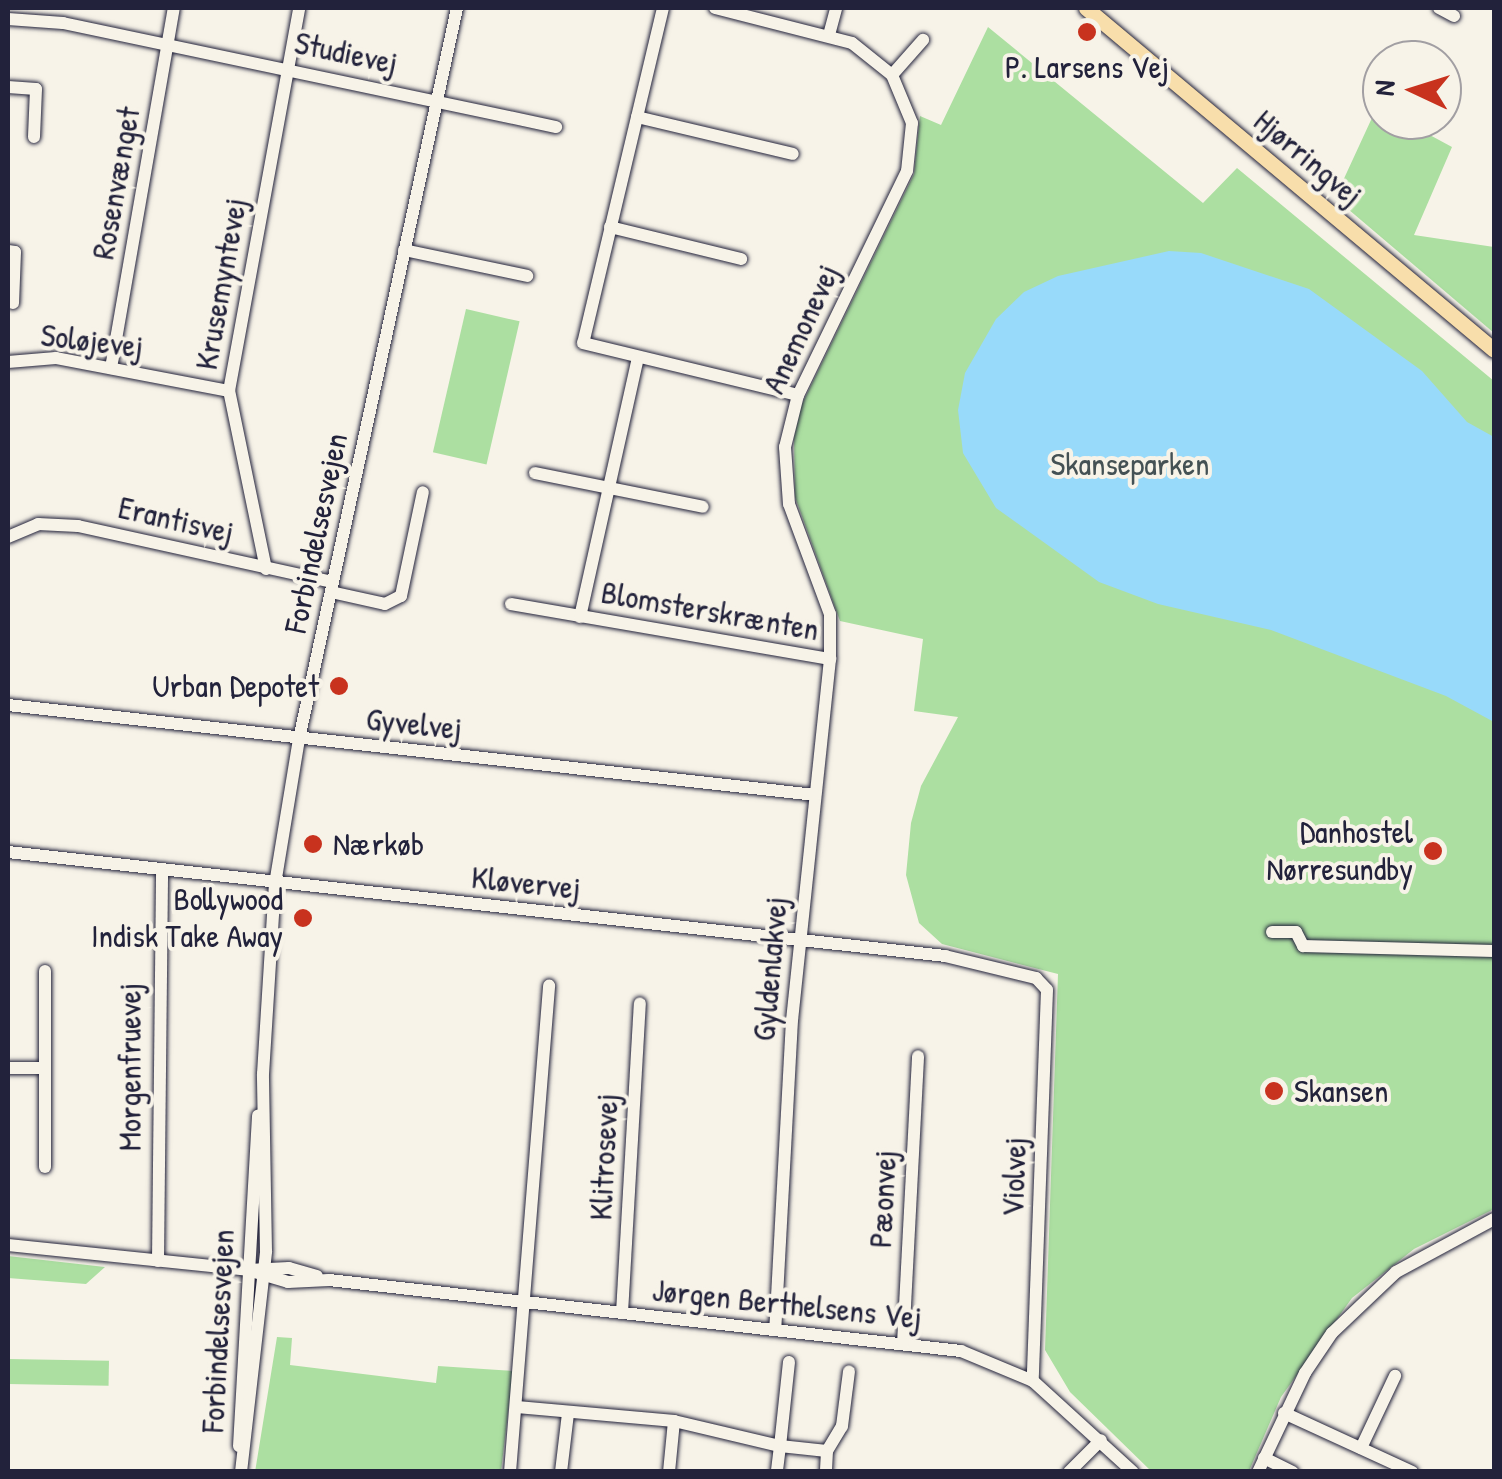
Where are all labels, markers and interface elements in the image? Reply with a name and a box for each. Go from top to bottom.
marker: P. Larsens Vej [1076,21,1098,43]
street label: Studievej [291,23,401,83]
north arrow [1362,40,1462,140]
place label: P. Larsens Vej [1005,48,1169,86]
text: N [1365,79,1404,97]
street label: Hjørringvej [1246,102,1370,214]
street label: Rosenvænget [84,104,148,262]
street label: Krusemyntevej [187,195,255,373]
street label: Anemonevej [754,258,848,400]
street label: Soløjevej [39,316,145,366]
street label: Forbindelsesvejen [276,430,356,636]
park label: Skanseparken [1050,445,1210,483]
street label: Erantisvej [115,488,237,552]
street label: Blomsterskrænten [598,573,822,649]
place label: Urban Depotet [152,667,319,705]
marker: Urban Depotet [328,675,350,697]
street label: Gyvelvej [364,700,464,748]
place label: Danhostel Nørresundby [1266,814,1413,889]
place label: Nærkøb [333,825,424,863]
marker: Nærkøb [302,833,324,855]
marker: Danhostel Nørresundby [1422,840,1444,862]
street label: Kløvervej [469,858,583,908]
place label: Bollywood Indisk Take Away [91,881,283,956]
street label: Gyldenlakvej [745,895,795,1043]
marker: Bollywood Indisk Take Away [292,907,314,929]
street label: Morgenfruevej [111,983,149,1151]
place label: Skansen [1294,1072,1388,1110]
marker: Skansen [1263,1080,1285,1102]
street label: Klitrosevej [582,1093,626,1221]
street label: Violvej [993,1137,1035,1217]
street label: Pæonvej [861,1149,905,1249]
street label: Forbindelsesvejen [194,1228,242,1434]
street label: Jørgen Berthelsens Vej [650,1271,924,1337]

